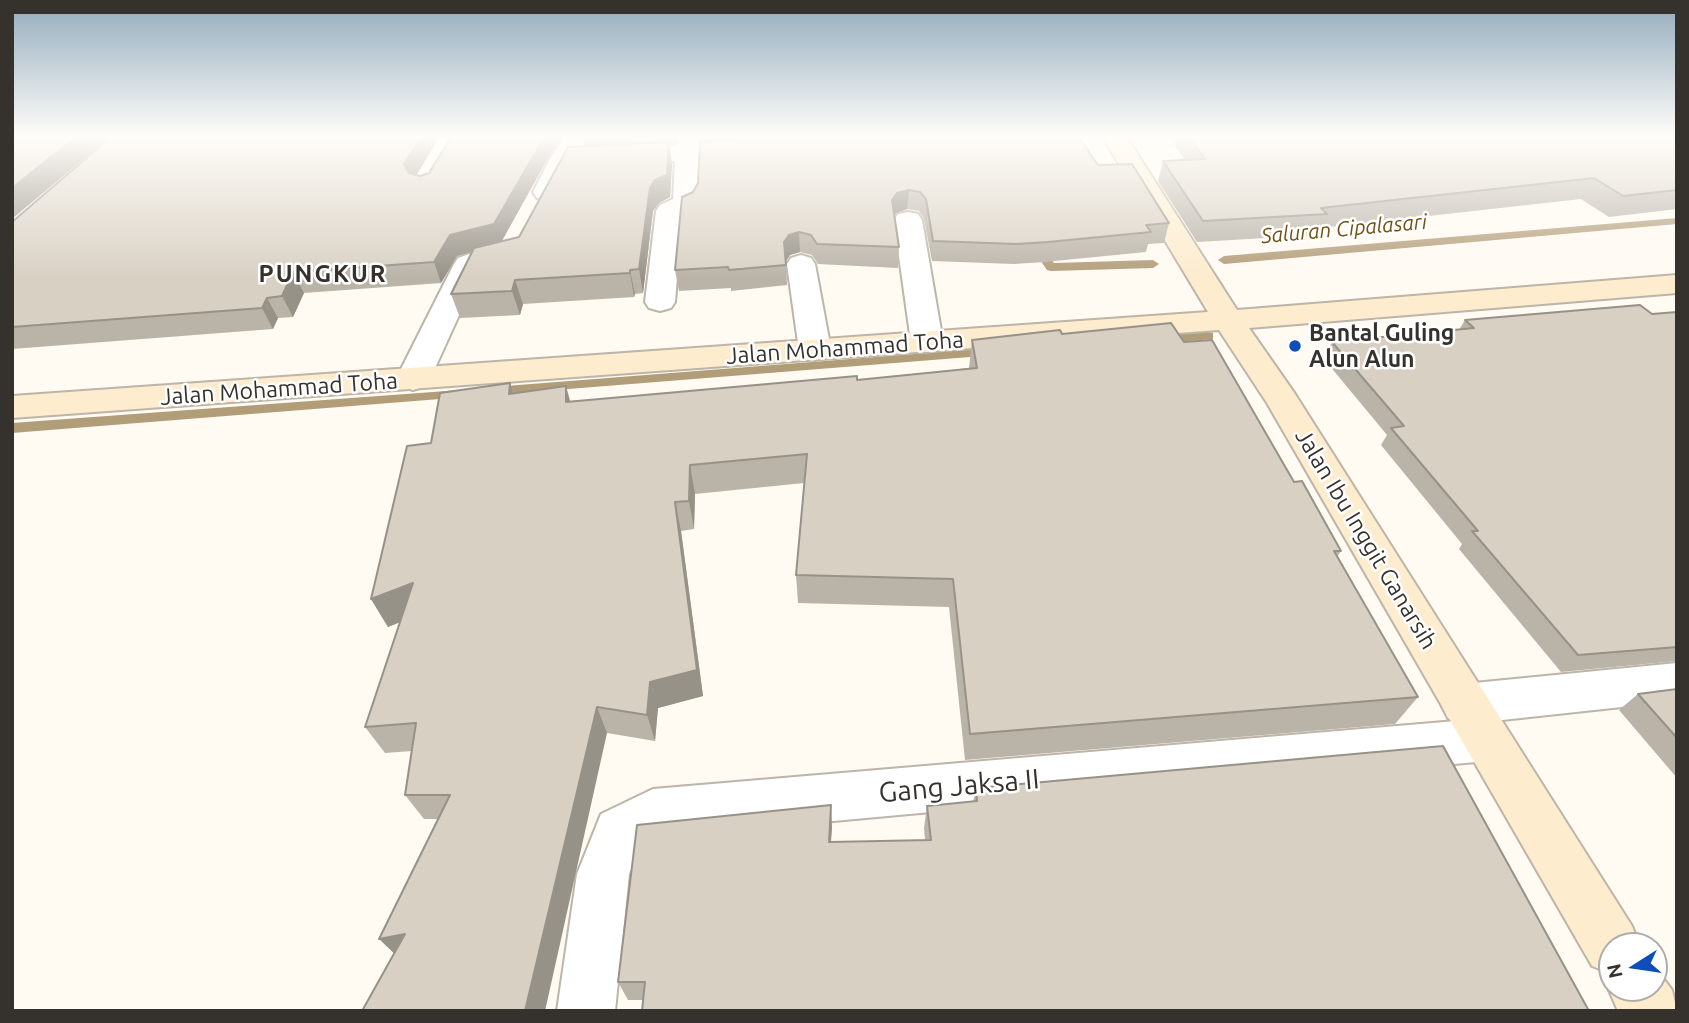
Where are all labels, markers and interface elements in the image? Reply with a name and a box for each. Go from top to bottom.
water label: Saluran Cipalasari [1260,209,1428,249]
district label: PUNGKUR [259,260,387,288]
place label: Bantal Guling Alun Alun [1309,319,1454,373]
street label: Jalan Mohammad Toha [725,326,965,370]
marker: Bantal Guling Alun Alun [1287,338,1303,354]
street label: Jalan Mohammad Toha [159,367,399,411]
street label: Jalan Ibu Inggit Ganarsih [1289,424,1443,654]
street label: Gang Jaksa II [877,762,1041,810]
north arrow [1598,932,1668,1002]
text: N [1602,962,1627,980]

